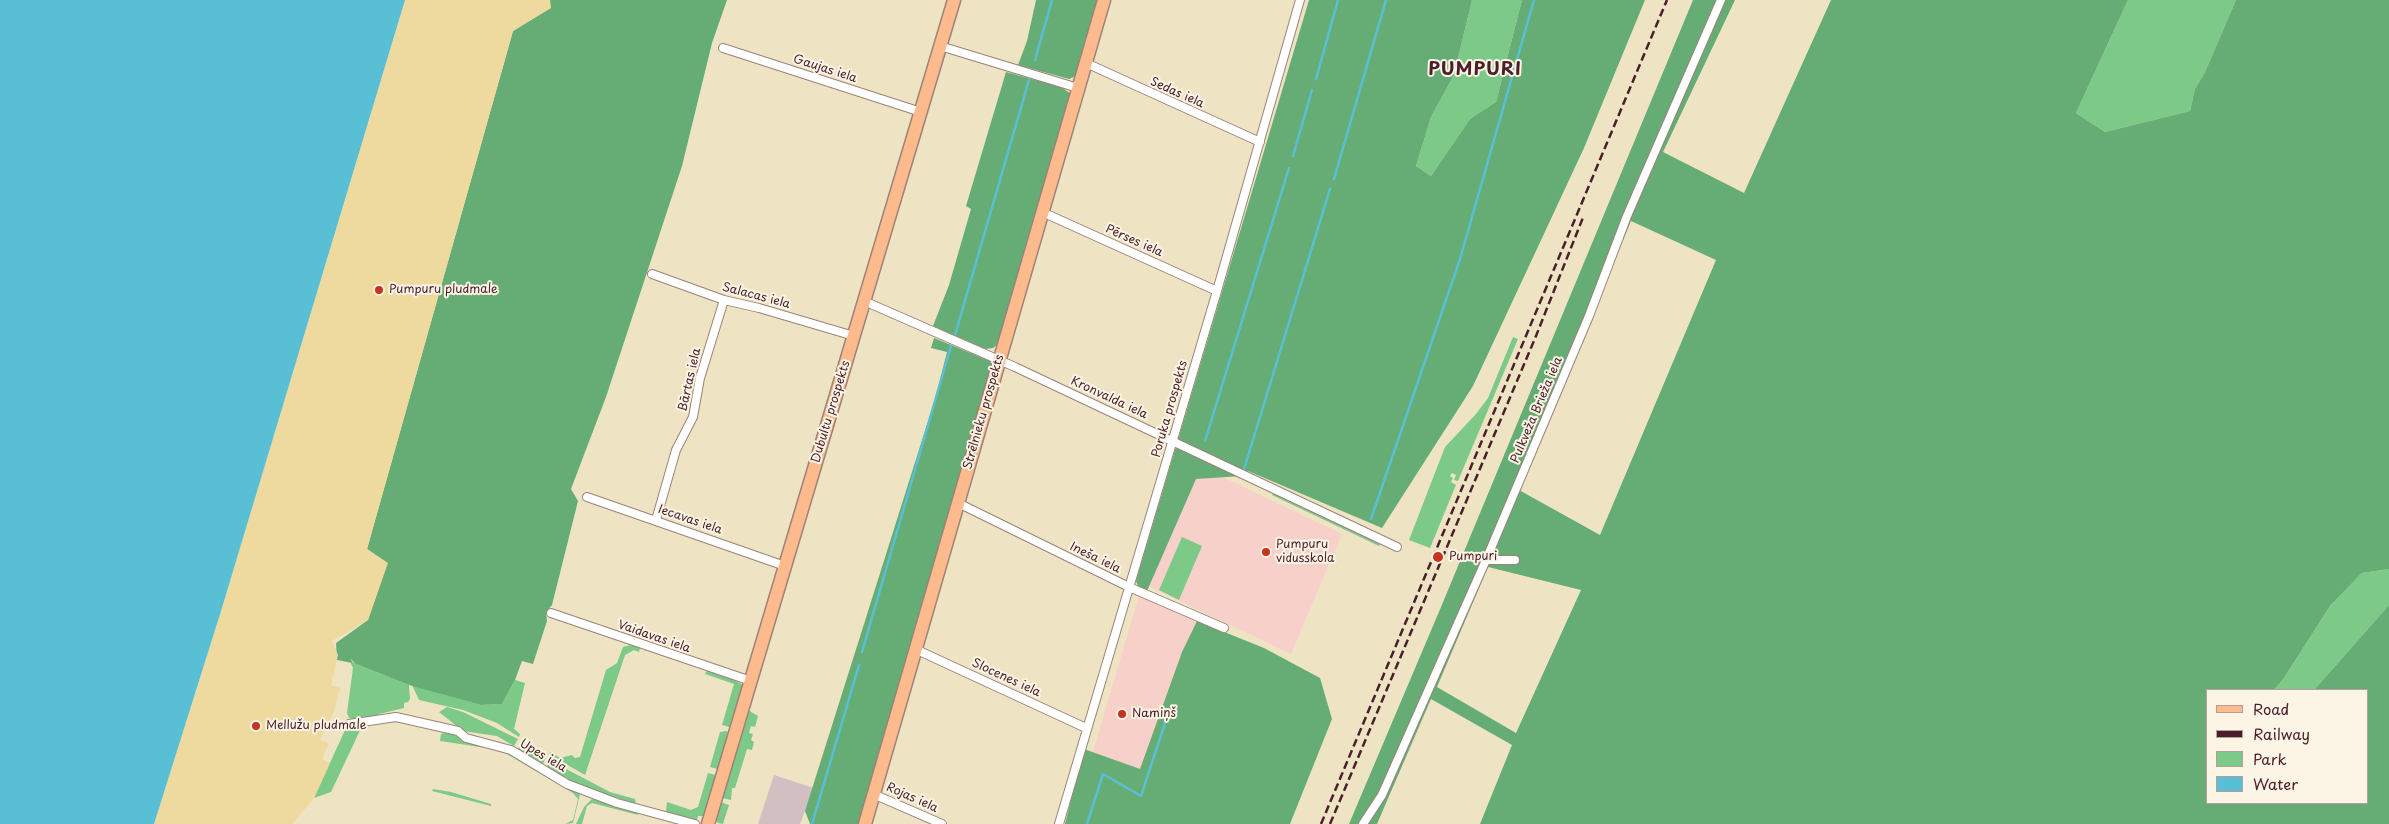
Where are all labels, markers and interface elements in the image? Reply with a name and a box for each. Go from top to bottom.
street label: Gaujas iela [791,52,859,86]
district label: PUMPURI [1427,59,1523,81]
street label: Sedas iela [1148,75,1206,111]
street label: Pērses iela [1103,222,1165,260]
street label: Salacas iela [720,280,792,312]
place label: Pumpuru pludmale [389,283,498,297]
marker: Pumpuru pludmale [373,284,385,296]
street label: Bārtas iela [676,347,704,413]
street label: Strēlnieku prospekts [961,353,1007,471]
street label: Pulkveža Brieža iela [1508,355,1566,465]
street label: Dubultu prospekts [809,359,853,465]
street label: Poruka prospekts [1149,359,1191,459]
street label: Kronvalda iela [1068,374,1150,422]
street label: Iecavas iela [656,502,724,538]
place label: Pumpuru vidusskola [1276,538,1335,566]
street label: Ineša iela [1067,540,1123,576]
marker: Pumpuru vidusskola [1260,546,1272,558]
marker: Pumpuri [1431,550,1445,564]
place label: Pumpuri [1449,550,1497,564]
street label: Vaidavas iela [616,618,692,656]
street label: Slocenes iela [969,656,1043,700]
legend [2206,689,2369,804]
text: Road [2253,697,2289,720]
place label: Namiņš [1132,707,1176,721]
marker: Namiņš [1116,708,1128,720]
place label: Mellužu pludmale [266,719,366,733]
marker: Mellužu pludmale [250,720,262,732]
text: Railway [2253,722,2310,745]
street label: Upes iela [517,736,569,776]
text: Park [2253,747,2287,770]
text: Water [2253,772,2298,795]
street label: Rojas iela [884,780,940,816]

